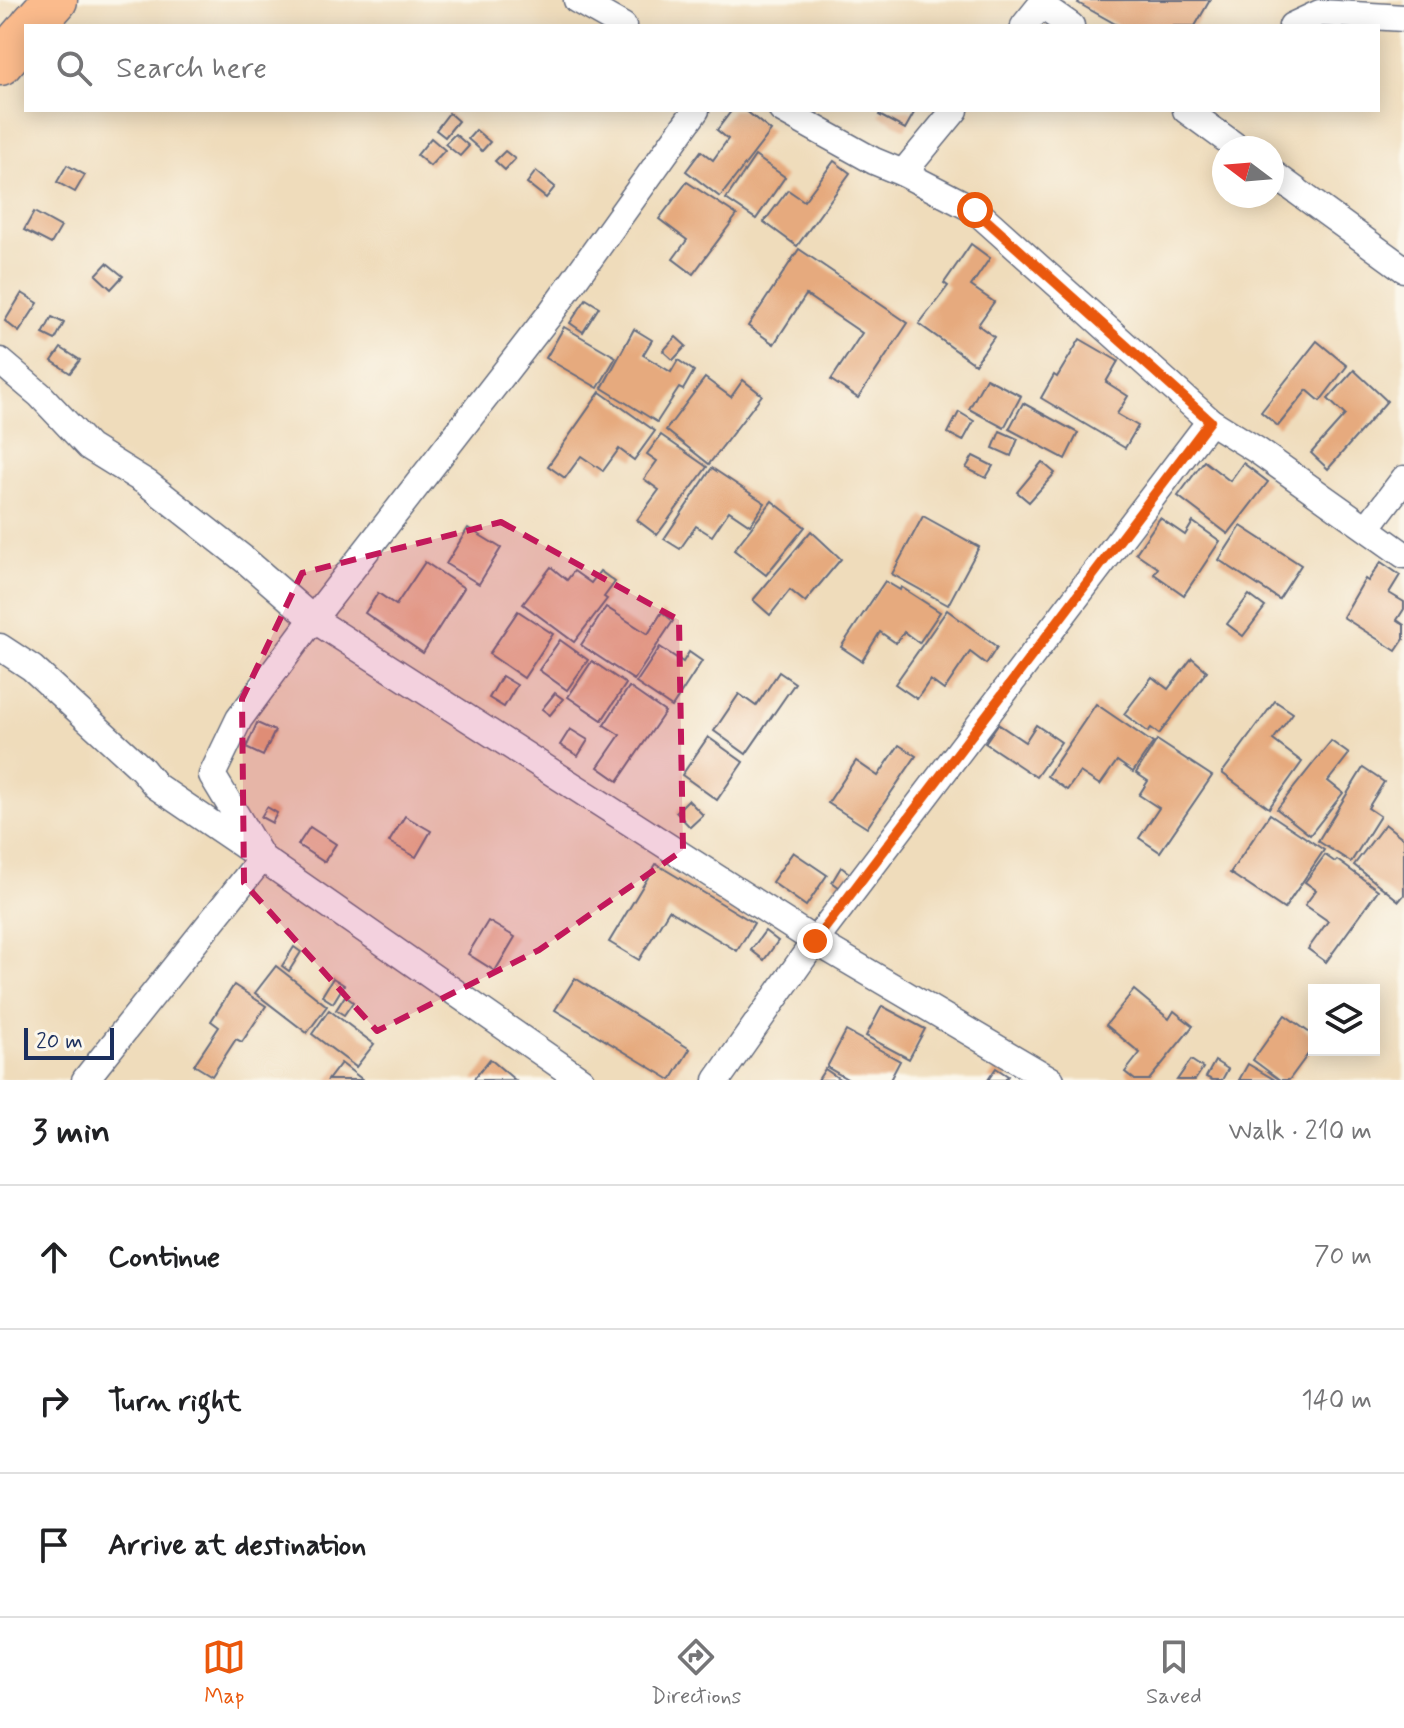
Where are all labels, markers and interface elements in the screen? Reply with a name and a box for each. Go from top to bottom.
search box [24,24,1380,112]
icon: search [52,46,96,90]
text: Search here [116,49,267,88]
north arrow [1212,136,1284,208]
route start [957,192,993,228]
route end [797,923,833,959]
map controls [1308,984,1380,1056]
button: layers [1308,984,1380,1056]
scale bar [24,1024,114,1060]
text: 20 m [36,1028,83,1056]
text: 3 min [32,1110,110,1155]
text: Walk · 210 m [1229,1115,1372,1149]
icon: ahead [32,1235,76,1279]
text: Continue [108,1238,220,1277]
text: 70 m [1314,1240,1372,1274]
icon: right [32,1379,76,1423]
text: Turn right [108,1382,241,1421]
text: 140 m [1301,1384,1372,1418]
icon: arrive [32,1523,76,1567]
text: Arrive at destination [108,1526,366,1565]
tab: Map [202,1635,246,1711]
tab: Directions [651,1635,741,1711]
tab: Saved [1146,1635,1202,1711]

